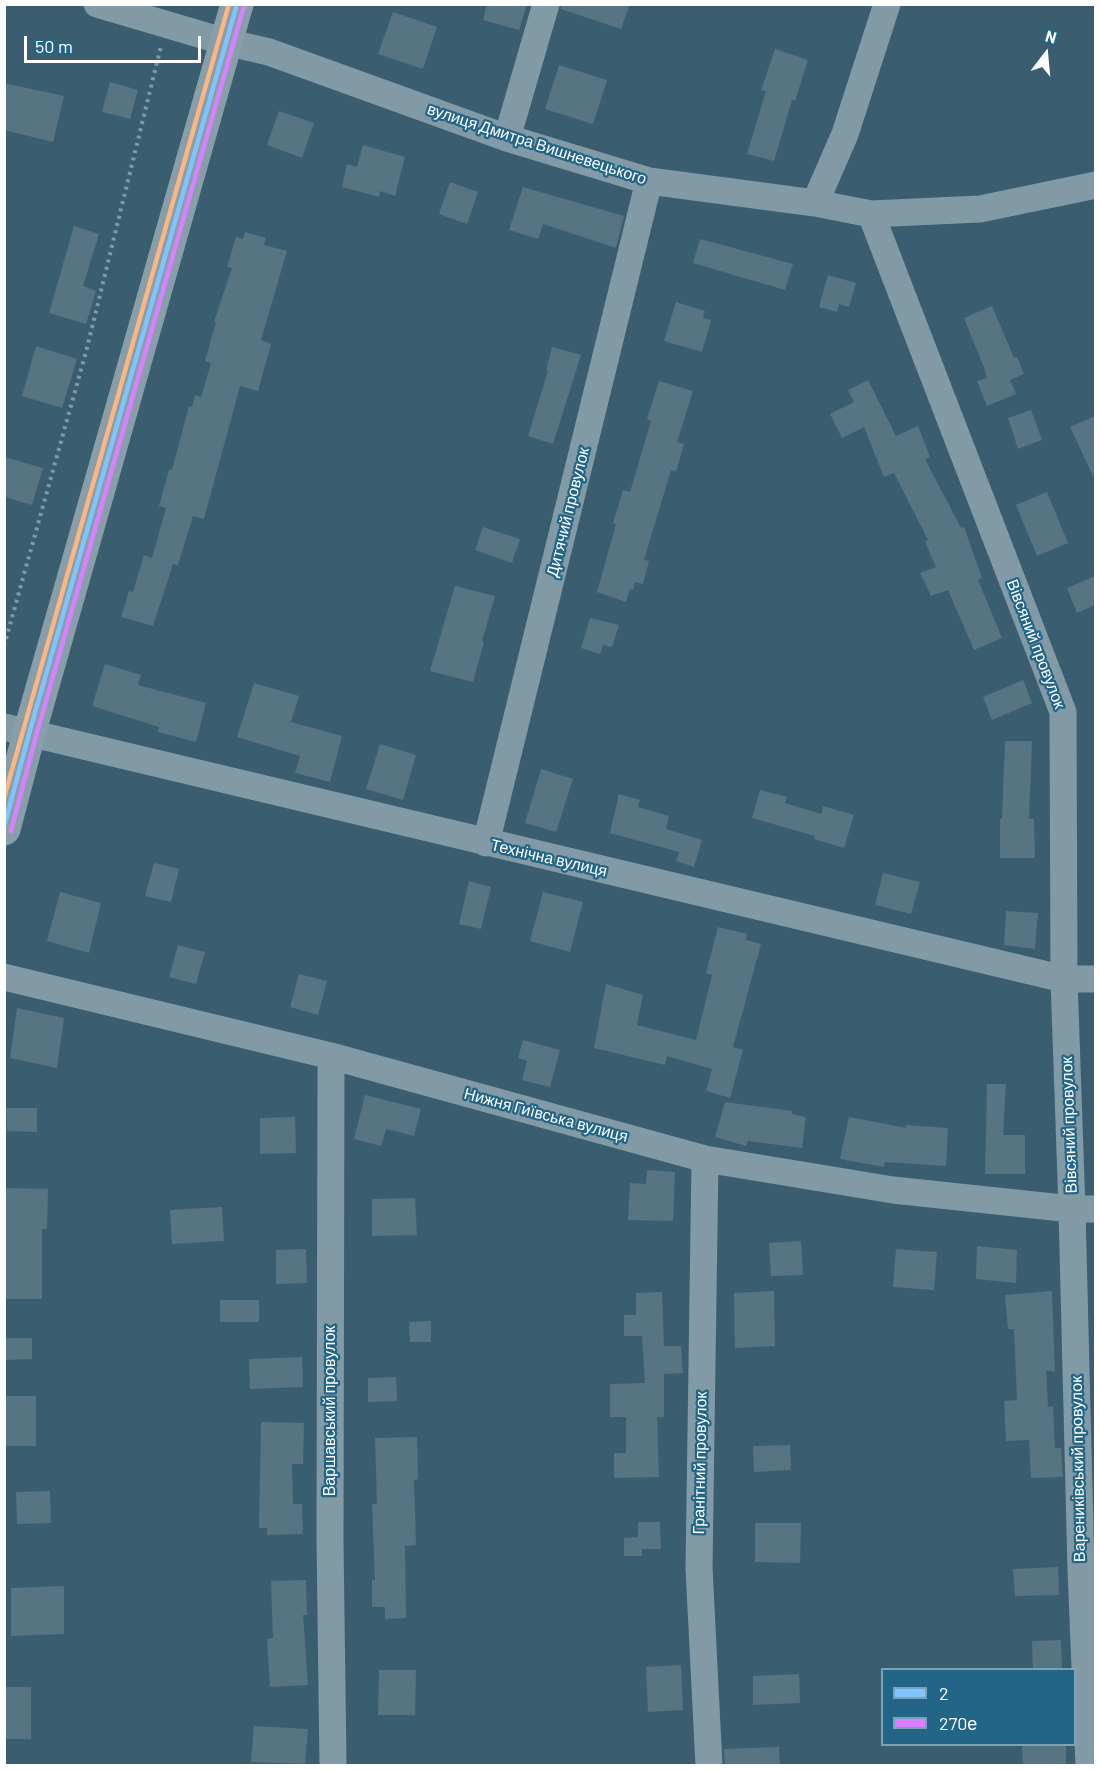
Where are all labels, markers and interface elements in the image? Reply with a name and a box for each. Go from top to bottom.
scale bar [27,24,204,62]
north arrow [1016,24,1076,84]
text: N [1043,26,1059,47]
text: 50 m [35,35,73,57]
street label: вулиця Дмитра Вишневецького [425,99,649,189]
street label: Дитячий провулок [543,445,593,579]
street label: Вівсяний провулок [1003,577,1069,711]
street label: Технічна вулиця [489,835,609,881]
street label: Вівсяний провулок [1057,1056,1081,1194]
street label: Нижня Гиївська вулиця [462,1084,630,1146]
street label: Варшавський провулок [320,1326,340,1496]
street label: Варениківський провулок [1067,1376,1089,1562]
street label: Гранітний провулок [689,1391,711,1535]
legend [881,1668,1076,1746]
text: 2 [939,1682,949,1704]
text: 270е [939,1712,977,1734]

